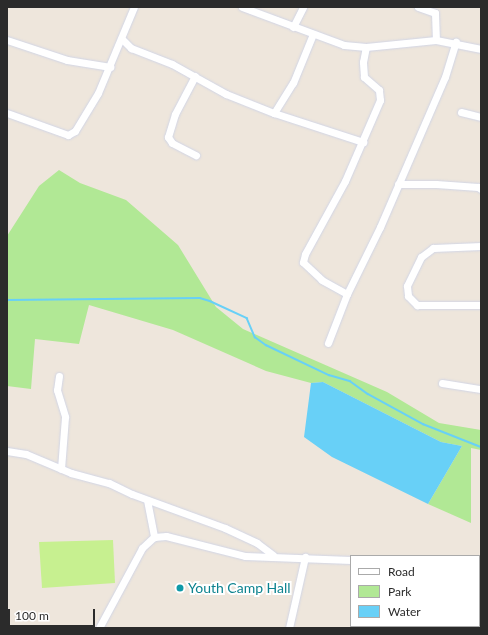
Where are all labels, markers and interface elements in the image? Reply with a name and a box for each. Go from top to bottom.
legend [350,555,480,627]
text: Road [388,564,415,579]
place label: Youth Camp Hall [188,580,291,596]
marker: Youth Camp Hall [175,583,185,593]
text: Park [388,584,411,599]
scale bar [10,601,97,627]
text: Water [388,604,421,619]
text: 100 m [15,608,49,623]

